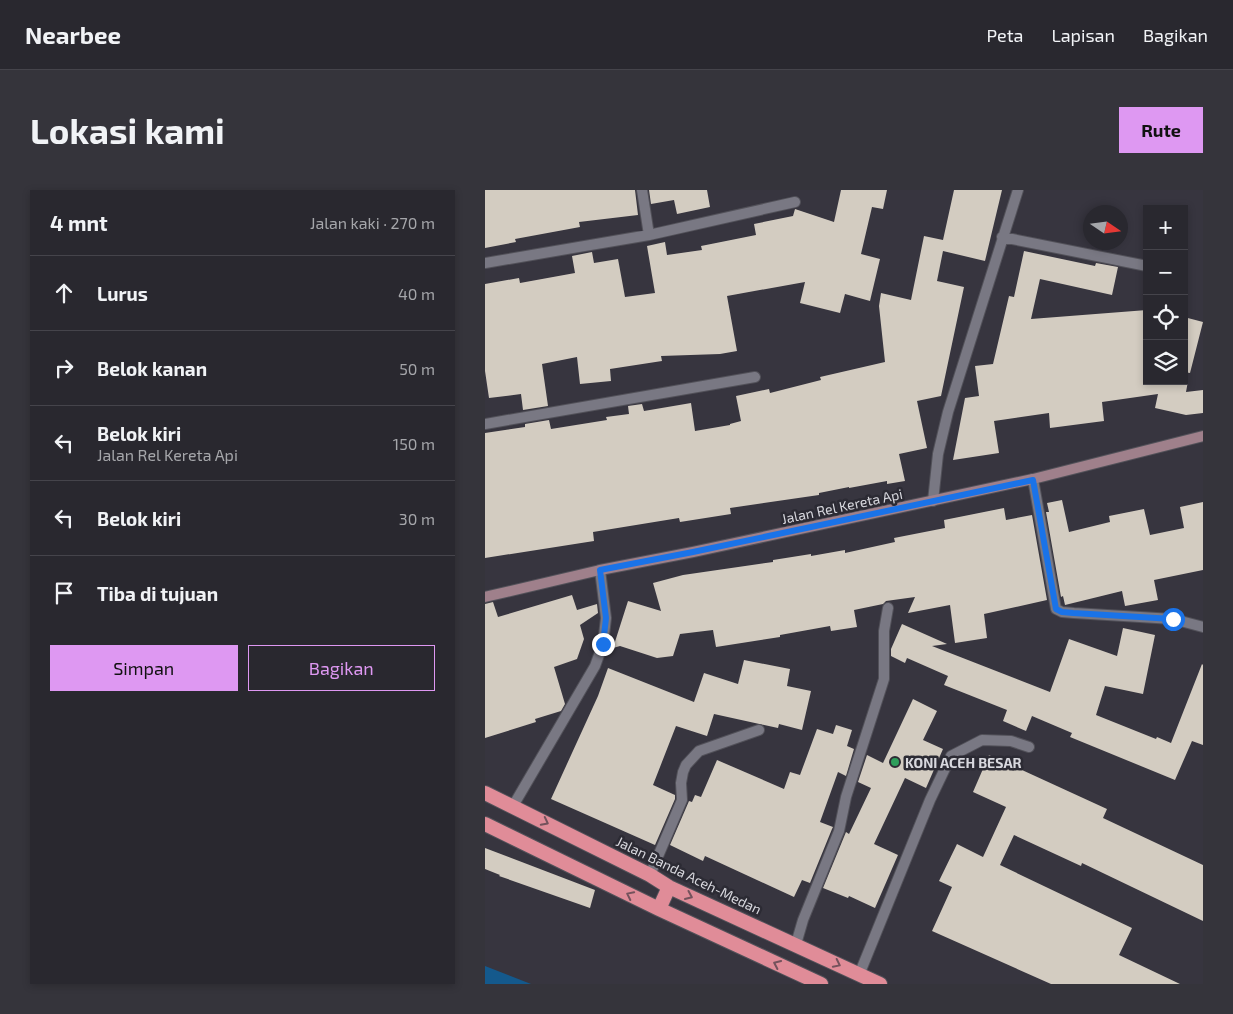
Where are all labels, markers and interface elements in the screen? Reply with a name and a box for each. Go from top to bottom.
text: Nearbee [25,20,121,49]
text: Peta [986,24,1023,46]
text: Lapisan [1051,24,1115,46]
text: Bagikan [1143,24,1208,46]
button: Rute [1119,107,1203,153]
text: Lokasi kami [30,109,225,151]
north arrow [1083,205,1128,250]
map controls [1143,205,1188,385]
button: + [1143,205,1188,250]
text: 4 mnt [50,210,108,235]
text: Jalan kaki · 270 m [310,213,435,232]
button: − [1143,250,1188,295]
icon: ahead [50,279,78,307]
text: Lurus [97,282,148,305]
text: 40 m [398,284,435,303]
button: locate [1143,295,1188,340]
button: layers [1143,340,1188,385]
icon: right [50,354,78,382]
text: Belok kanan [97,357,207,380]
text: 50 m [399,359,435,378]
text: Belok kiri [97,422,181,445]
icon: left [50,429,78,457]
text: 150 m [393,434,435,453]
text: Jalan Rel Kereta Api [97,445,238,464]
street label: Jalan Rel Kereta Api [780,485,904,527]
icon: left [50,504,78,532]
text: Belok kiri [97,507,181,530]
text: 30 m [399,509,435,528]
icon: arrive [50,579,78,607]
text: Tiba di tujuan [97,582,218,605]
route start [1162,608,1185,631]
route end [592,633,615,656]
button: Simpan [50,645,238,691]
button: Bagikan [248,645,435,691]
place label: KONI ACEH BESAR [905,754,1022,771]
marker: KONI ACEH BESAR [889,756,901,768]
one-way arrow [539,816,548,826]
street label: Jalan Banda Aceh-Medan [614,832,764,918]
one-way arrow [684,889,693,900]
one-way arrow [626,891,635,901]
one-way arrow [832,958,841,968]
one-way arrow [773,959,782,970]

